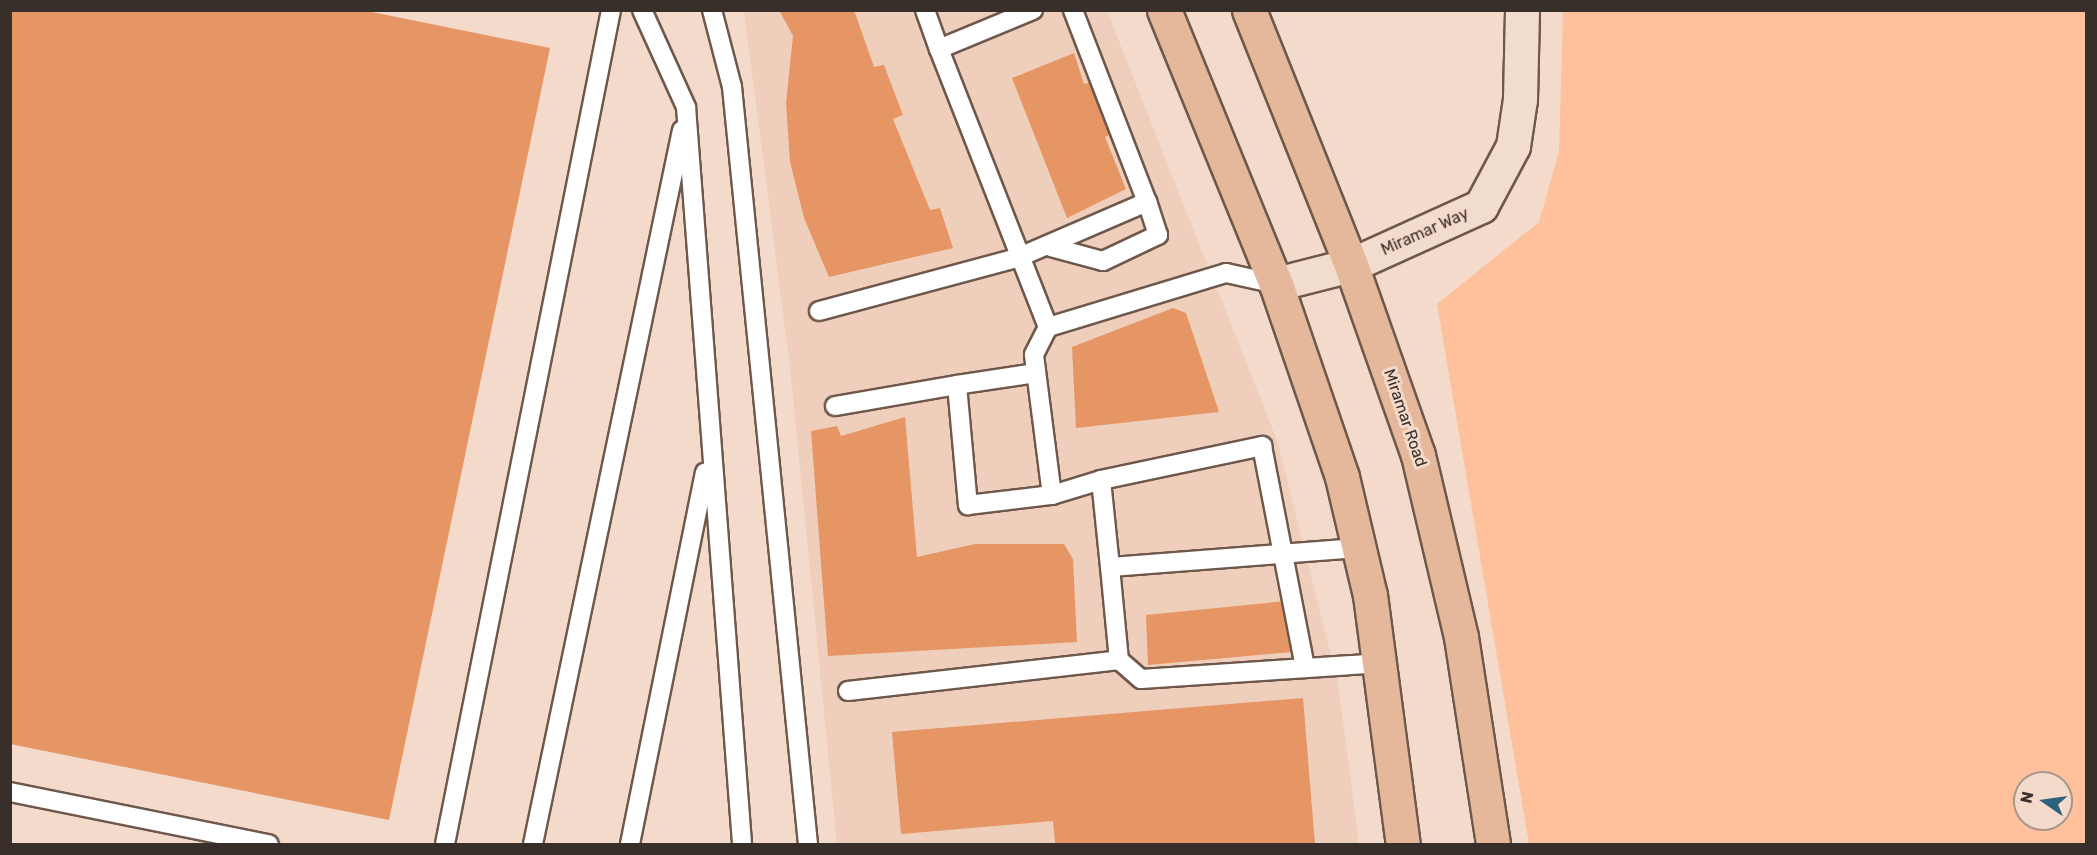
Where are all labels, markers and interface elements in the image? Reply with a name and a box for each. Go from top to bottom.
street label: Miramar Way [1378,204,1472,260]
street label: Miramar Road [1379,366,1431,470]
north arrow [2013,771,2073,831]
text: N [2016,790,2037,805]

